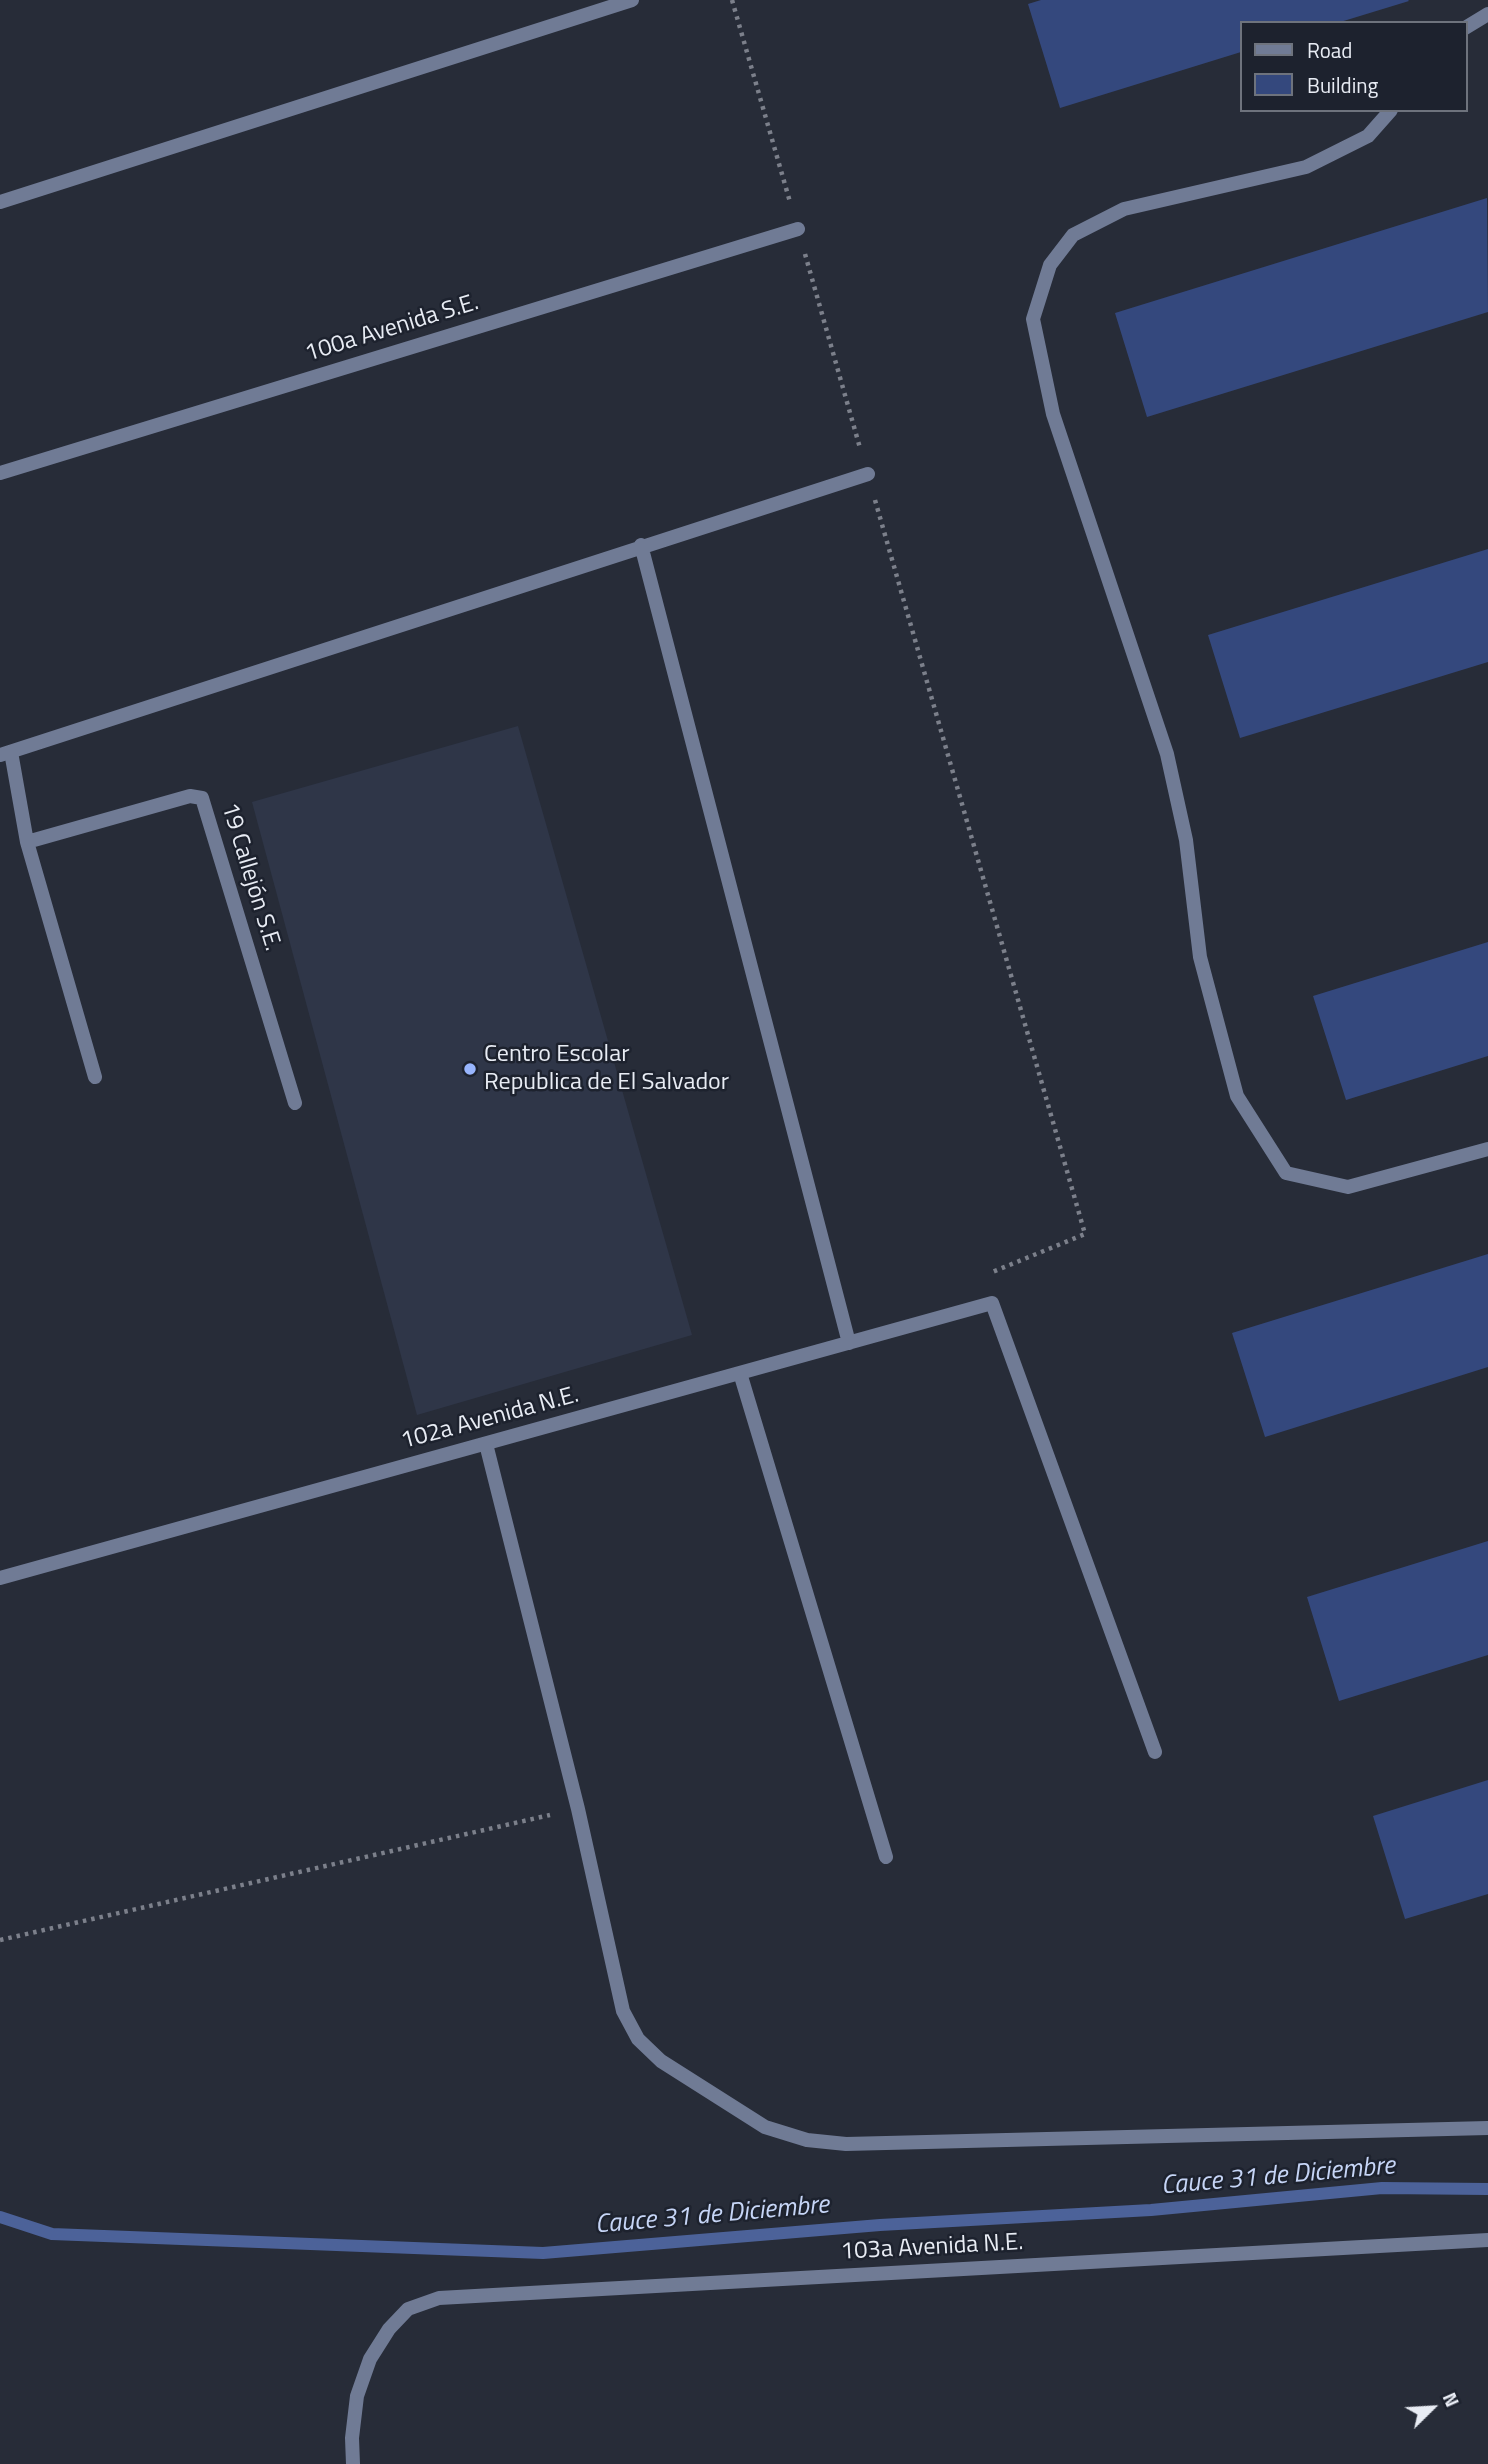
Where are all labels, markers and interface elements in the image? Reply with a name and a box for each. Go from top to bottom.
legend [1240,21,1467,112]
text: Road [1307,34,1352,66]
text: Building [1307,69,1378,101]
street label: 100a Avenida S.E. [302,289,482,369]
street label: 19 Callejón S.E. [214,800,286,954]
place label: Centro Escolar Republica de El Salvador [484,1041,729,1097]
marker: Centro Escolar Republica de El Salvador [462,1061,478,1077]
street label: 102a Avenida N.E. [398,1381,582,1457]
water label: Cauce 31 de Diciembre [1160,2151,1396,2203]
water label: Cauce 31 de Diciembre [594,2190,830,2242]
street label: 103a Avenida N.E. [840,2229,1024,2267]
north arrow [1397,2373,1467,2443]
text: N [1436,2387,1468,2411]

